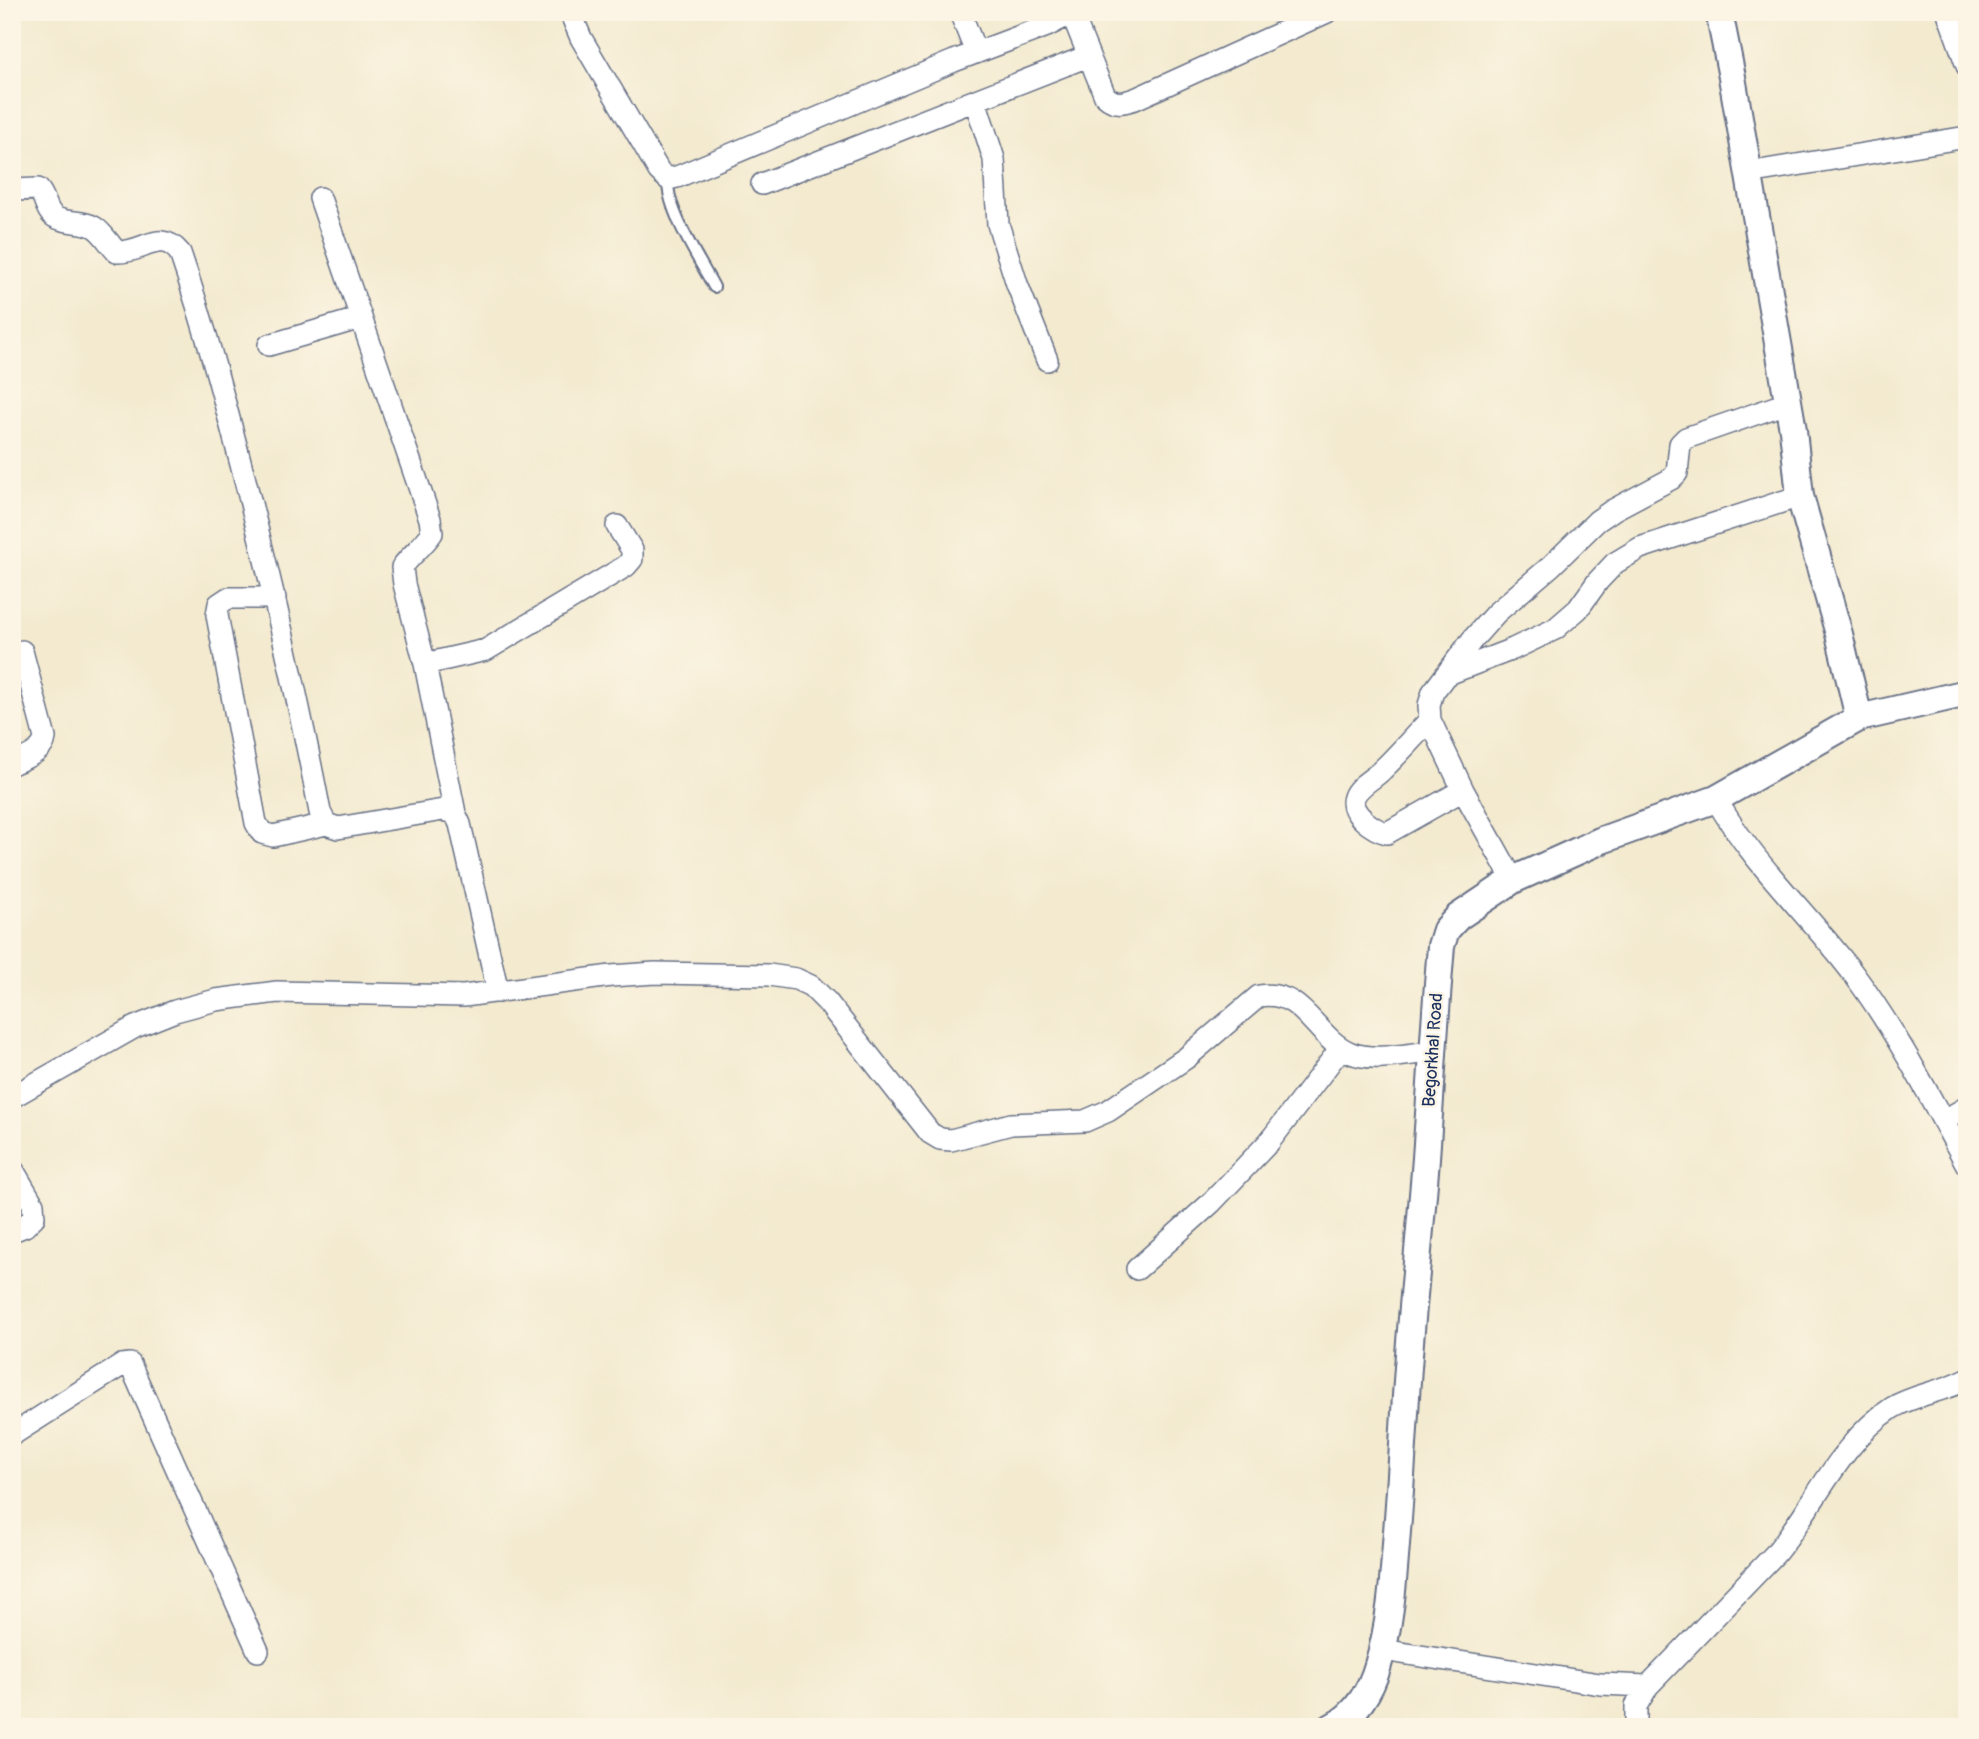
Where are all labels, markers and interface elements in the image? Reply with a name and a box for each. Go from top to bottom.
street label: Begorkhal Road [1418,992,1448,1108]

